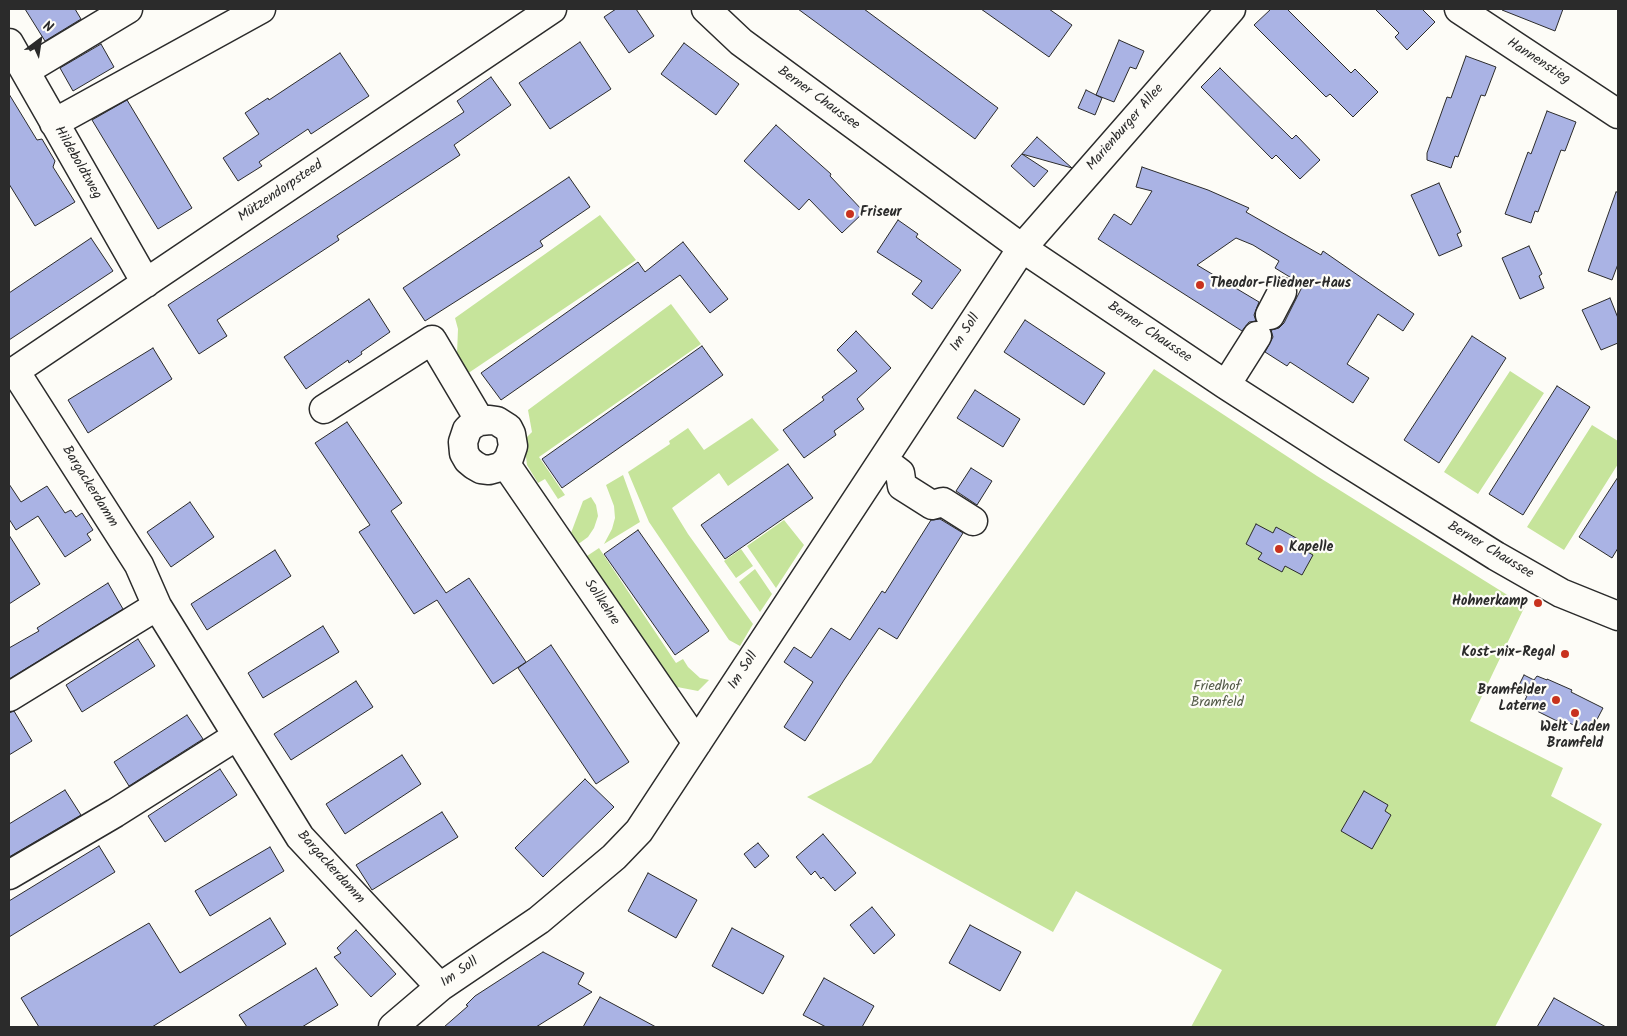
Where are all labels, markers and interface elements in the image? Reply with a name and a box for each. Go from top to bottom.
north arrow [15,15,65,65]
text: N [38,15,57,39]
street label: Hannenstieg [1503,35,1573,89]
street label: Berner Chaussee [774,64,862,134]
street label: Marienburger Allee [1084,81,1168,175]
street label: Hildeboldtweg [49,124,105,202]
street label: Mützendorpsteed [235,157,327,227]
place label: Friseur [860,206,902,222]
marker: Friseur [844,208,856,220]
place label: Theodor-Fliedner-Haus [1210,277,1351,293]
marker: Theodor-Fliedner-Haus [1194,279,1206,291]
street label: Berner Chaussee [1104,299,1194,367]
street label: Im Soll [948,311,984,355]
street label: Bargackerdamm [57,443,121,531]
street label: Berner Chaussee [1444,519,1536,583]
place label: Kapelle [1289,541,1333,557]
marker: Kapelle [1273,543,1285,555]
street label: Sollkehre [580,577,622,629]
place label: Hohnerkamp [1452,595,1528,611]
marker: Hohnerkamp [1532,597,1544,609]
place label: Kost-nix-Regal [1462,646,1555,662]
marker: Kost-nix-Regal [1559,648,1571,660]
street label: Im Soll [726,649,762,693]
park label: Friedhof Bramfeld [1190,680,1244,712]
place label: Bramfelder Laterne [1477,684,1546,716]
marker: Bramfelder Laterne [1550,694,1562,706]
marker: Welt Laden Bramfeld [1569,707,1581,719]
place label: Welt Laden Bramfeld [1540,721,1610,754]
street label: Bargackerdamm [293,828,367,908]
street label: Im Soll [438,954,482,992]

